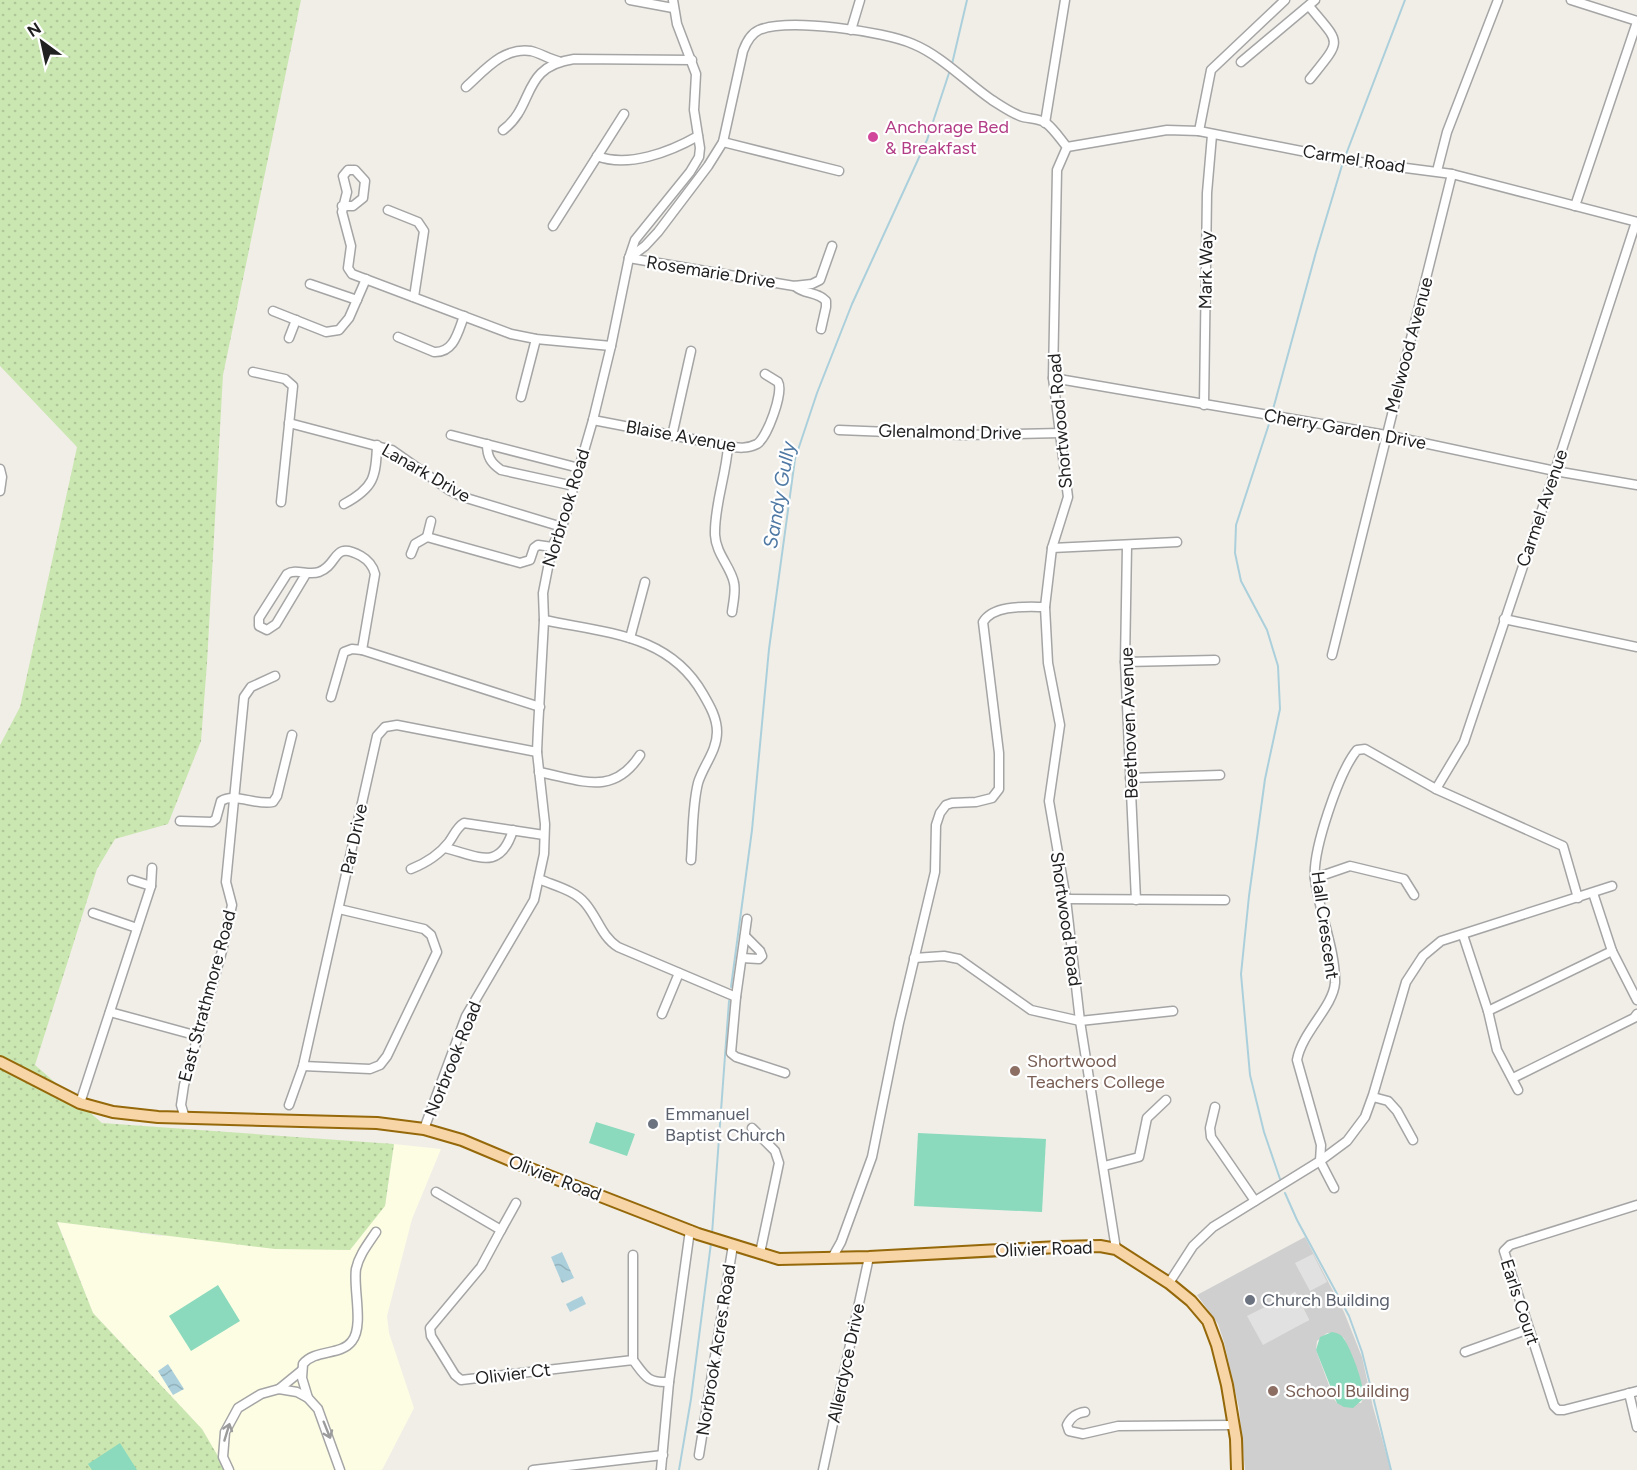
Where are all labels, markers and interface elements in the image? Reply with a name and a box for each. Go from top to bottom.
north arrow [12,12,72,72]
text: N [24,19,44,41]
place label: Anchorage Bed & Breakfast [885,116,1009,159]
marker: Anchorage Bed & Breakfast [866,130,880,144]
street label: Carmel Road [1301,140,1407,178]
street label: Mark Way [1194,230,1218,310]
street label: Rosemarie Drive [645,251,777,293]
street label: Melwood Avenue [1380,275,1438,415]
street label: Shortwood Road [1043,352,1077,490]
street label: Cherry Garden Drive [1262,404,1428,454]
street label: Blaise Avenue [624,415,738,457]
street label: Glenalmond Drive [878,420,1022,444]
water label: Sandy Gully [758,438,800,550]
street label: Lanark Drive [378,439,474,507]
street label: Norbrook Road [538,446,594,570]
street label: Carmel Avenue [1512,446,1572,570]
street label: Beethoven Avenue [1115,646,1143,799]
street label: Par Drive [336,802,372,876]
street label: Shortwood Road [1046,850,1086,988]
street label: Hall Crescent [1307,870,1343,981]
street label: East Strathmore Road [173,908,241,1084]
street label: Norbrook Road [420,998,486,1120]
place label: Shortwood Teachers College [1027,1050,1165,1093]
marker: Shortwood Teachers College [1008,1064,1022,1078]
place label: Emmanuel Baptist Church [665,1103,785,1146]
marker: Emmanuel Baptist Church [646,1117,660,1131]
street label: Olivier Road [506,1150,604,1206]
street label: Olivier Road [995,1236,1093,1262]
street label: Earls Court [1496,1256,1544,1348]
street label: Norbrook Acres Road [692,1263,740,1437]
place label: Church Building [1262,1289,1390,1311]
marker: Church Building [1243,1293,1257,1307]
street label: Allerdyce Drive [823,1301,869,1425]
street label: Olivier Ct [474,1358,552,1390]
place label: School Building [1285,1380,1410,1402]
marker: School Building [1266,1384,1280,1398]
one-way arrow [322,1421,333,1439]
one-way arrow [222,1423,233,1442]

